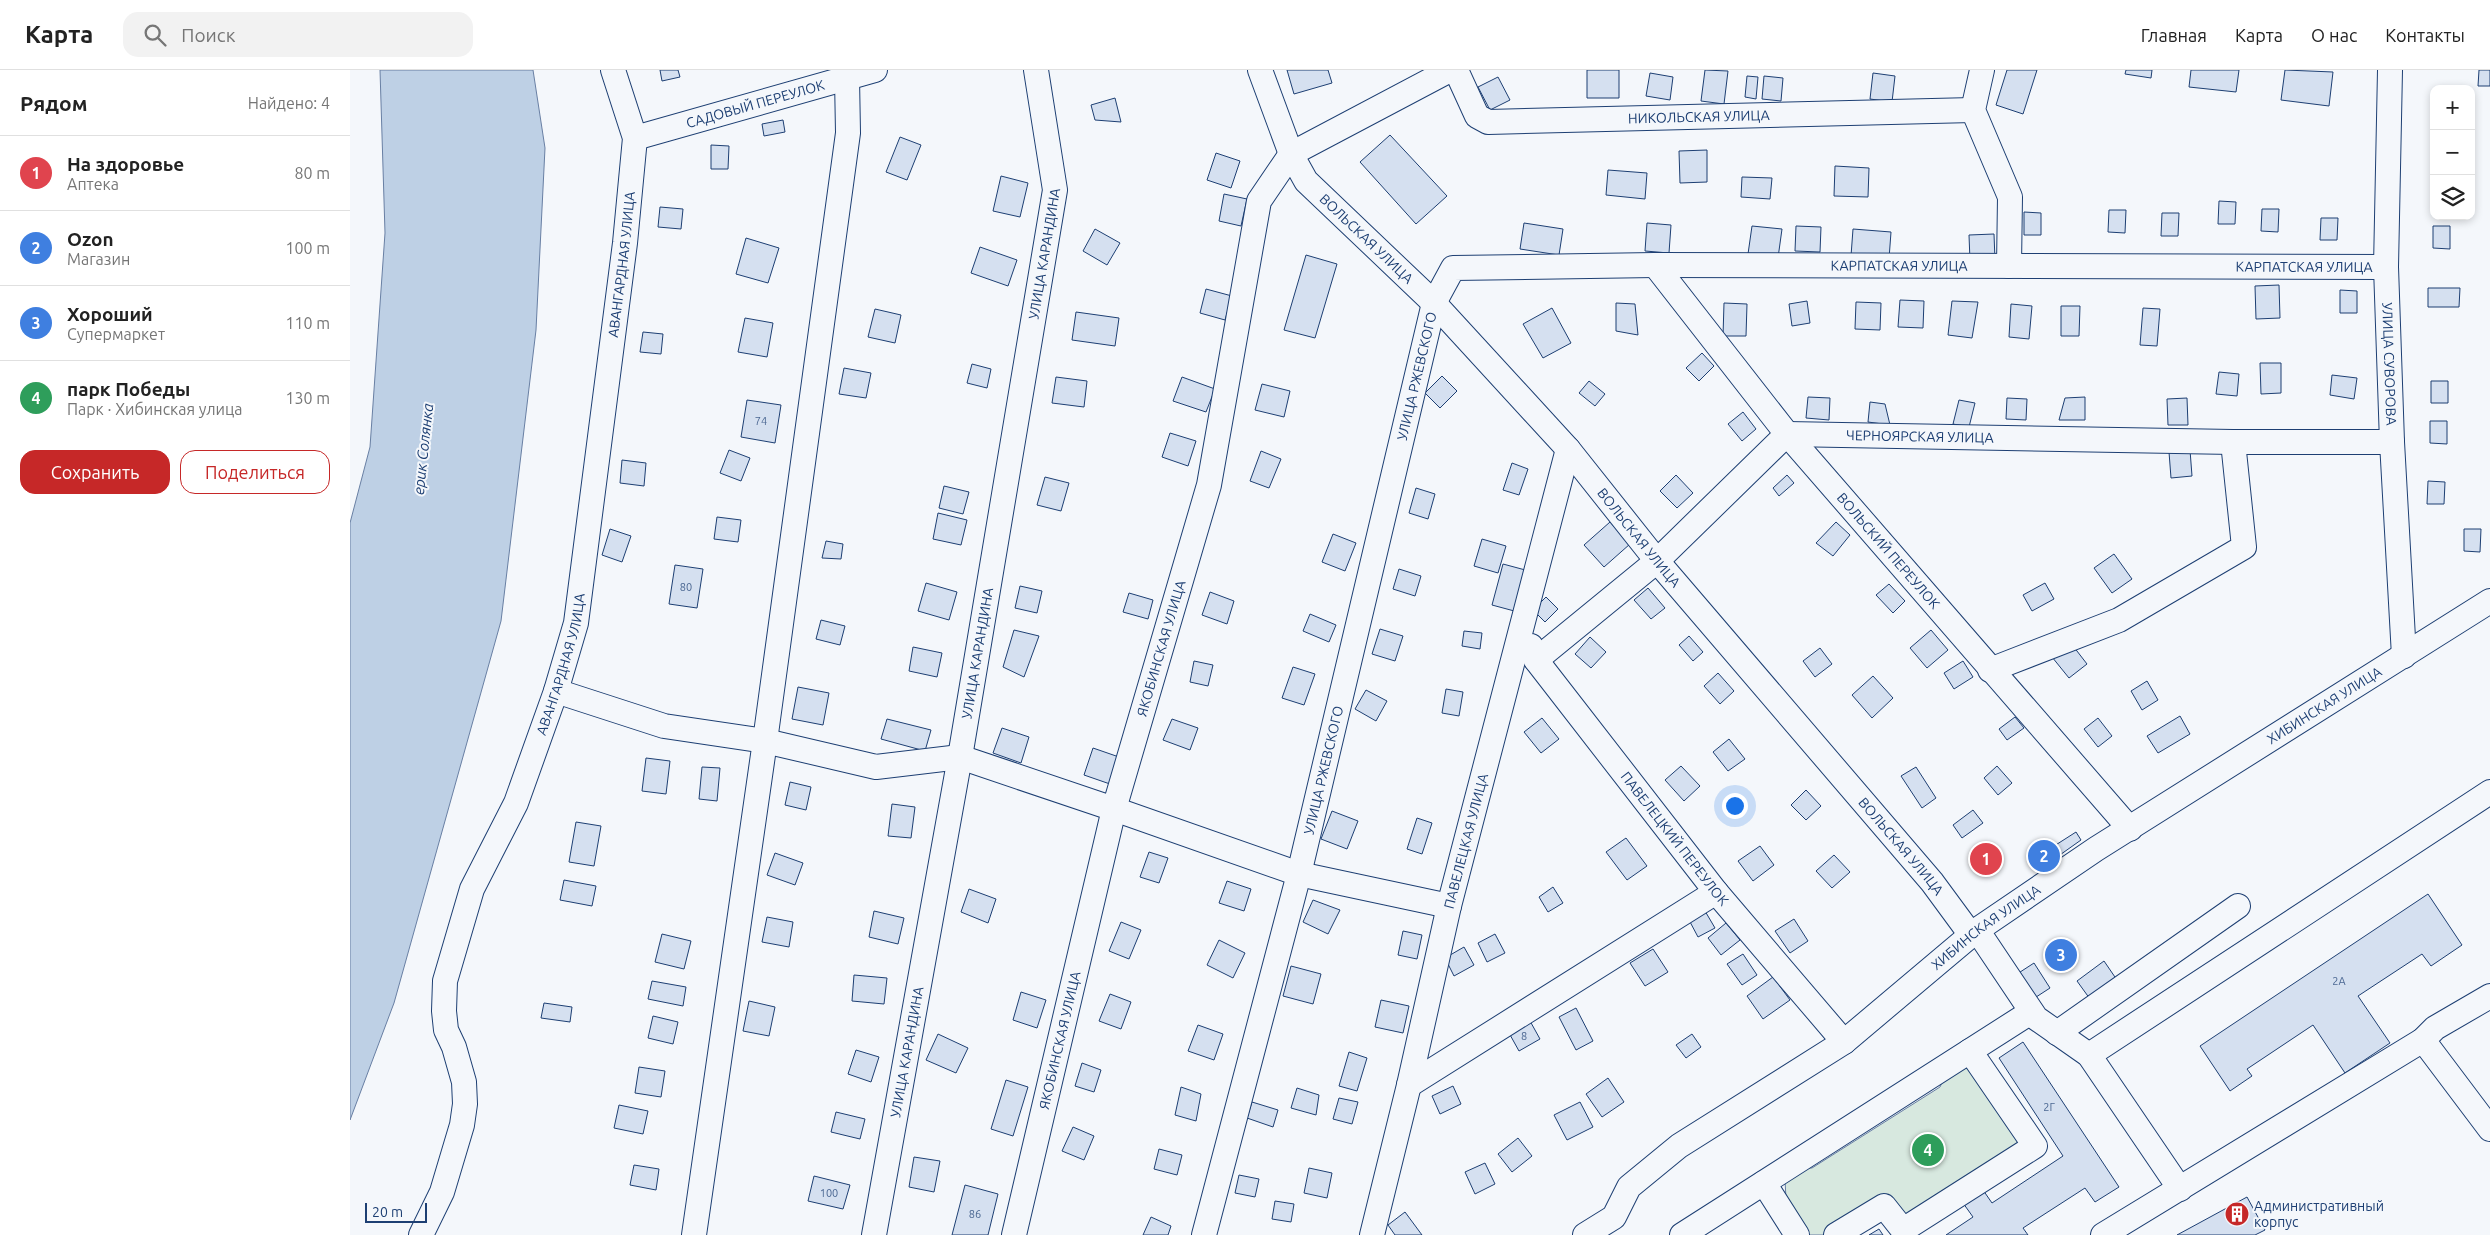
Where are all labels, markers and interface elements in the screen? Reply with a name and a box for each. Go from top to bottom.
search box [123,12,473,57]
text: Карта [25,21,93,48]
icon: search [141,21,169,49]
text: Поиск [181,24,235,46]
text: Главная [2141,25,2207,45]
text: Карта [2235,25,2283,45]
text: О нас [2311,25,2357,45]
text: Контакты [2385,25,2465,45]
street label: САДОВЫЙ ПЕРЕУЛОК [684,77,827,131]
map controls [2430,85,2475,220]
button: + [2430,85,2475,130]
text: Рядом [20,91,88,115]
text: Найдено: 4 [248,94,330,112]
street label: НИКОЛЬСКАЯ УЛИЦА [1628,107,1770,127]
button: − [2430,130,2475,175]
text: На здоровье [67,153,184,175]
text: 1 [31,164,41,182]
text: 80 m [294,164,330,182]
text: Аптека [67,175,119,193]
button: layers [2430,175,2475,220]
street label: УЛИЦА КАРАНДИНА [1025,187,1063,321]
street label: АВАНГАРДНАЯ УЛИЦА [605,191,638,338]
street label: ВОЛЬСКАЯ УЛИЦА [1317,191,1416,287]
text: Ozon [67,228,114,250]
text: 2 [31,239,41,257]
text: 100 m [285,239,330,257]
text: Магазин [67,250,130,268]
street label: КАРПАТСКАЯ УЛИЦА [1831,257,1968,274]
street label: КАРПАТСКАЯ УЛИЦА [2236,259,2373,275]
street label: УЛИЦА СУВОРОВА [2379,302,2399,426]
text: Хороший [67,303,153,325]
street label: УЛИЦА РЖЕВСКОГО [1394,310,1440,442]
text: 3 [31,314,41,332]
text: 110 m [285,314,330,332]
text: Супермаркет [67,325,165,343]
text: парк Победы [67,378,190,400]
text: 4 [31,389,41,407]
text: 130 m [285,389,330,407]
text: Парк · Хибинская улица [67,400,243,418]
water label: ерик Солянка [410,402,436,496]
house number: 74 [755,415,767,427]
street label: ЧЕРНОЯРСКАЯ УЛИЦА [1846,427,1994,446]
button: Сохранить [20,450,170,494]
button: Поделиться [180,450,330,494]
street label: ВОЛЬСКАЯ УЛИЦА [1594,485,1684,590]
street label: ВОЛЬСКИЙ ПЕРЕУЛОК [1834,489,1943,612]
street label: ЯКОБИНСКАЯ УЛИЦА [1134,578,1189,718]
house number: 80 [680,581,692,593]
street label: УЛИЦА КАРАНДИНА [959,586,996,720]
street label: АВАНГАРДНАЯ УЛИЦА [533,592,588,737]
street label: ХИБИНСКАЯ УЛИЦА [2264,663,2384,747]
street label: УЛИЦА РЖЕВСКОГО [1301,704,1347,836]
street label: ПАВЕЛЕЦКИЙ ПЕРЕУЛОК [1618,769,1732,909]
street label: ПАВЕЛЕЦКАЯ УЛИЦА [1441,772,1491,911]
your location [1722,793,1748,819]
street label: ВОЛЬСКАЯ УЛИЦА [1855,794,1947,898]
pin: 2 [2028,837,2060,875]
pin: 1 [1970,840,2002,878]
street label: ХИБИНСКАЯ УЛИЦА [1928,881,2043,973]
pin: 3 [2045,936,2077,974]
street label: ЯКОБИНСКАЯ УЛИЦА [1036,970,1084,1111]
house number: 2А [2332,975,2347,987]
street label: УЛИЦА КАРАНДИНА [887,985,927,1119]
house number: 8 [1521,1030,1527,1042]
house number: 2Г [2043,1101,2055,1113]
pin: 4 [1912,1131,1944,1169]
house number: 100 [820,1187,838,1199]
place label: Административный корпус [2254,1198,2384,1230]
scale bar [365,1200,428,1223]
building icon: Административный корпус [2224,1201,2250,1227]
text: 20 m [372,1204,403,1220]
house number: 86 [969,1208,981,1220]

